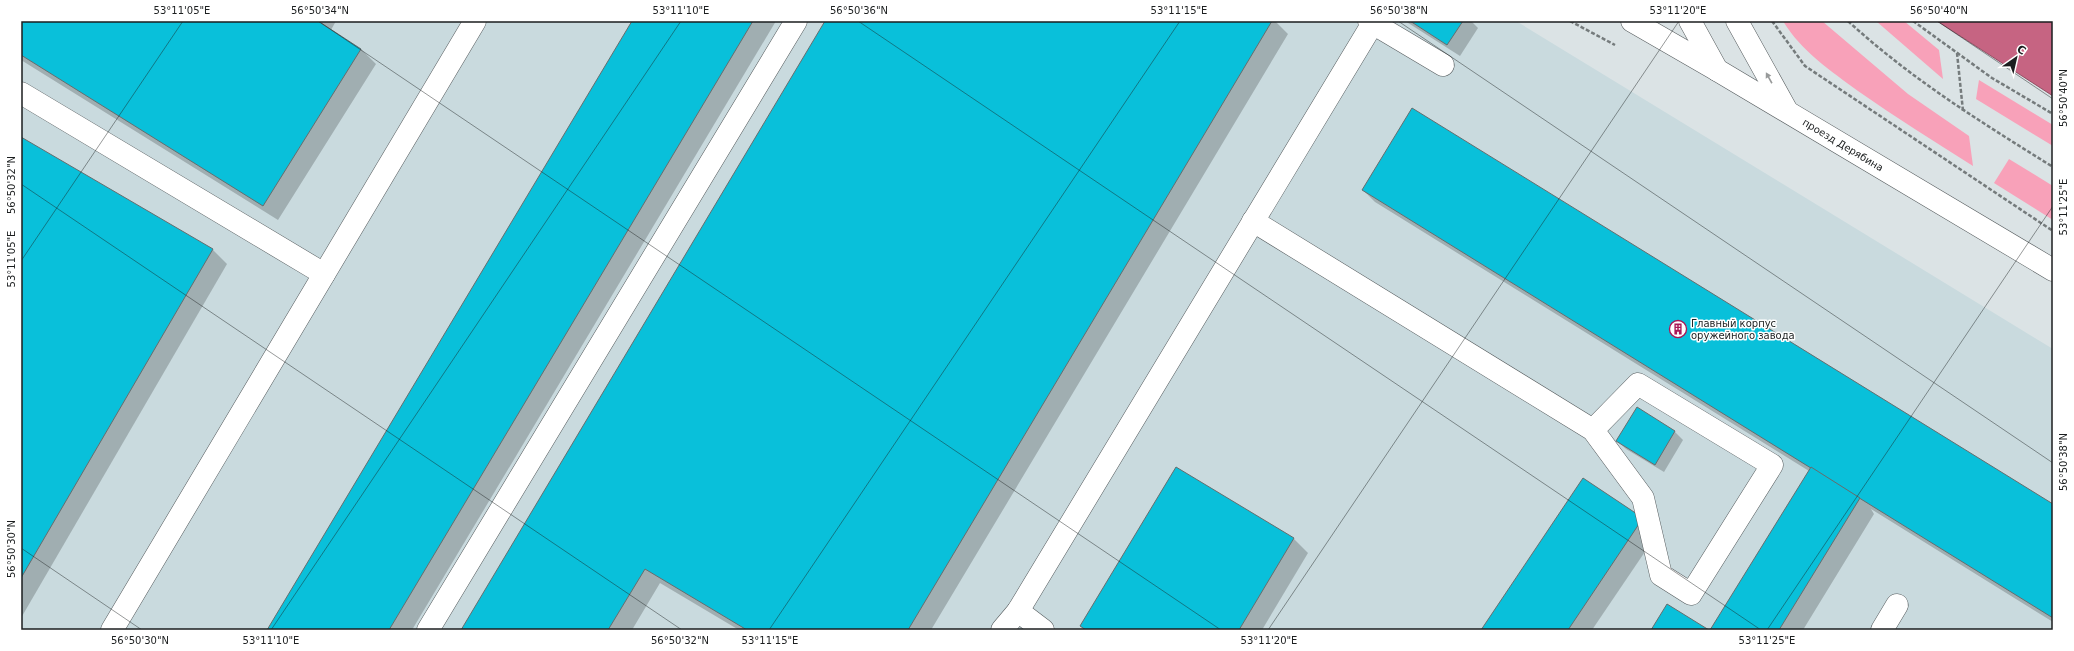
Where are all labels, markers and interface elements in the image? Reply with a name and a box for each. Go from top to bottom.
text: 53°11'05"E [154,5,210,16]
text: 56°50'34"N [291,5,349,16]
text: 53°11'10"E [653,5,709,16]
text: 56°50'36"N [830,5,888,16]
text: 53°11'15"E [1151,5,1207,16]
text: 56°50'38"N [1370,5,1428,16]
text: 53°11'20"E [1650,5,1706,16]
text: 56°50'40"N [1910,5,1968,16]
north arrow [1996,38,2036,78]
text: С [2014,42,2028,58]
text: 56°50'40"N [2058,69,2069,127]
one-way arrow [1766,72,1772,84]
street label: проезд Дерябина [1801,117,1885,173]
text: 56°50'32"N [6,156,17,214]
text: 53°11'25"E [2058,179,2069,235]
text: 53°11'05"E [6,231,17,287]
place label: Главный корпус оружейного завода [1691,318,1795,341]
building icon: Главный корпус оружейного завода [1668,319,1688,339]
text: 56°50'38"N [2058,433,2069,491]
text: 56°50'30"N [6,520,17,578]
text: 56°50'30"N [111,635,169,646]
text: 53°11'10"E [243,635,299,646]
text: 56°50'32"N [651,635,709,646]
text: 53°11'15"E [742,635,798,646]
text: 53°11'20"E [1241,635,1297,646]
text: 53°11'25"E [1739,635,1795,646]

